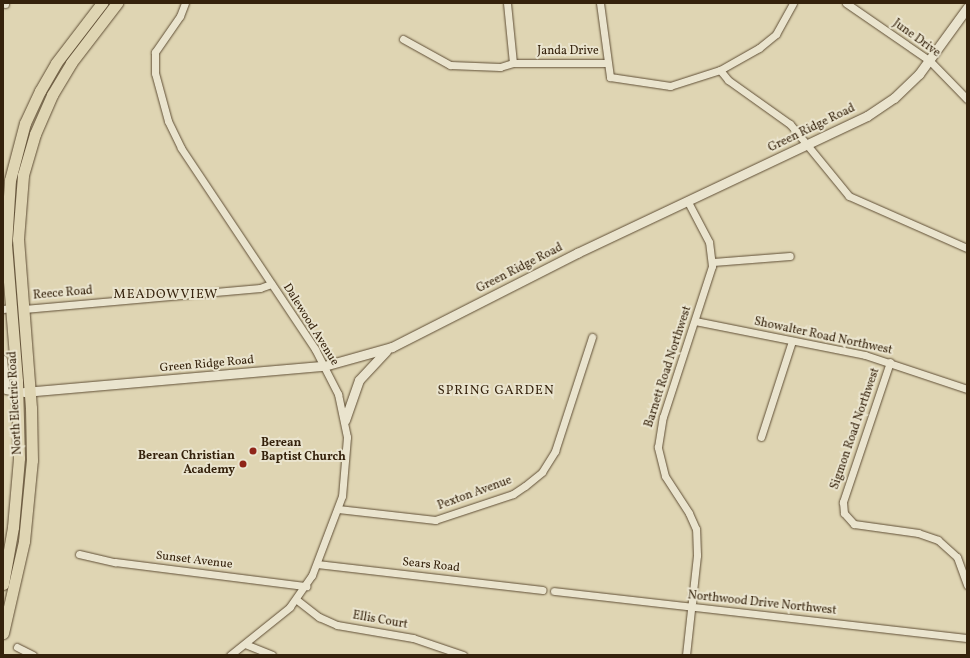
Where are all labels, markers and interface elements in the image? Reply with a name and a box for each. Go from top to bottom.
street label: June Drive [889,17,943,61]
street label: Janda Drive [537,45,599,59]
street label: Green Ridge Road [766,102,858,156]
street label: Green Ridge Road [475,241,565,297]
street label: Dalewood Avenue [279,281,341,369]
street label: Reece Road [33,284,93,304]
district label: MEADOWVIEW [114,287,218,303]
street label: Barnett Road Northwest [643,304,695,430]
street label: Showalter Road Northwest [753,315,893,359]
street label: North Electric Road [6,351,26,455]
street label: Green Ridge Road [159,354,255,376]
street label: Sigmon Road Northwest [828,366,884,492]
district label: SPRING GARDEN [437,383,555,399]
place label: Berean Baptist Church [261,437,346,465]
marker: Berean Baptist Church [248,446,258,456]
place label: Berean Christian Academy [138,450,235,478]
marker: Berean Christian Academy [238,459,248,469]
street label: Pexton Avenue [436,474,514,514]
street label: Sunset Avenue [155,549,233,573]
street label: Sears Road [401,556,461,576]
street label: Northwood Drive Northwest [687,589,837,619]
street label: Ellis Court [351,609,409,633]

